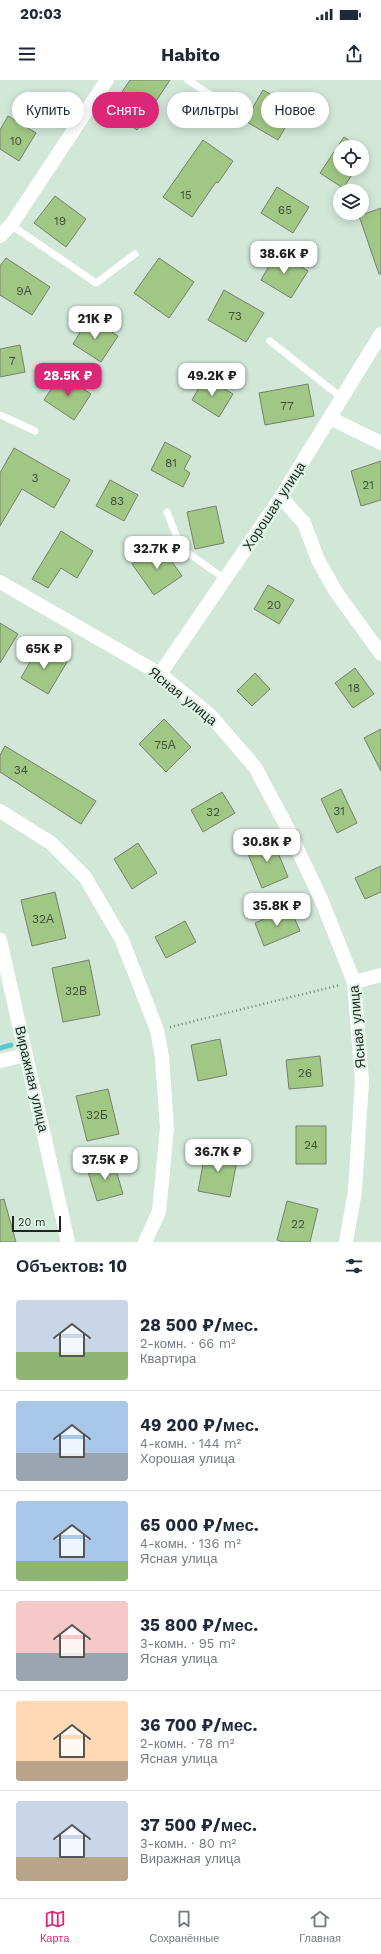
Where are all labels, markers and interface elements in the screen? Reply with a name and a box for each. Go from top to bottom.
text: 20:03 [20,5,62,23]
icon: menu [16,43,38,65]
icon: share [343,43,365,65]
text: Habito [161,44,220,65]
chip: Купить [12,92,84,128]
chip: Снять [92,92,159,128]
chip: Фильтры [167,92,253,128]
chip: Новое [261,92,329,128]
house number: 10 [10,134,22,148]
map controls [333,140,369,220]
button: locate [333,140,369,176]
button: layers [333,184,369,220]
house number: 15 [180,188,192,202]
house number: 65 [278,203,292,217]
house number: 19 [54,214,66,228]
pin: 38.6K ₽ [247,241,321,275]
text: 38.6K ₽ [259,246,309,261]
house number: 9А [16,284,32,298]
pin: 21K ₽ [67,306,123,340]
house number: 73 [228,309,242,323]
text: 21K ₽ [78,311,112,326]
house number: 7 [9,354,16,368]
pin: 28.5K ₽ [31,363,105,397]
pin: 49.2K ₽ [175,363,249,397]
text: 28.5K ₽ [44,368,92,383]
text: 49.2K ₽ [187,368,237,383]
house number: 77 [280,399,294,413]
house number: 81 [165,456,177,470]
street label: Хорошая улица [239,459,309,553]
house number: 3 [32,471,39,485]
house number: 21 [362,478,374,492]
house number: 83 [110,494,124,508]
pin: 32.7K ₽ [120,536,194,570]
text: 32.7K ₽ [133,541,181,556]
house number: 20 [267,598,281,612]
pin: 65K ₽ [16,636,72,670]
text: 65K ₽ [25,641,63,656]
street label: Ясная улица [146,664,221,729]
house number: 18 [348,681,360,695]
house number: 75А [154,738,176,752]
house number: 34 [14,763,28,777]
house number: 31 [333,804,345,818]
house number: 32 [206,805,220,819]
pin: 30.8K ₽ [230,829,304,863]
text: 30.8K ₽ [242,834,292,849]
pin: 35.8K ₽ [240,893,314,927]
text: 35.8K ₽ [253,898,301,913]
house number: 32А [32,912,54,926]
house number: 32В [65,984,87,998]
street label: Ясная улица [345,985,369,1069]
street label: Виражная улица [12,1024,52,1134]
house number: 26 [298,1066,312,1080]
house number: 32Б [86,1108,108,1122]
house number: 24 [304,1138,318,1152]
pin: 36.7K ₽ [181,1139,255,1173]
text: 36.7K ₽ [194,1144,242,1159]
pin: 37.5K ₽ [68,1147,142,1181]
text: 37.5K ₽ [82,1152,128,1167]
scale bar [12,1214,61,1233]
text: 20 m [18,1216,46,1229]
house number: 22 [291,1217,305,1231]
icon: filters [343,1255,365,1277]
text: Объектов: 10 [16,1256,127,1276]
text: 28 500 ₽/мес. [140,1315,258,1335]
icon: home [48,1316,96,1364]
text: 2-комн. · 66 m² [140,1336,236,1351]
text: Квартира [140,1351,196,1366]
text: 49 200 ₽/мес. [140,1415,259,1435]
icon: home [48,1417,96,1465]
text: 4-комн. · 144 m² [140,1436,241,1451]
text: Хорошая улица [140,1451,235,1466]
text: 65 000 ₽/мес. [140,1515,259,1535]
icon: home [48,1517,96,1565]
text: 4-комн. · 136 m² [140,1536,241,1551]
text: Ясная улица [140,1551,218,1566]
text: 35 800 ₽/мес. [140,1615,258,1635]
icon: home [48,1617,96,1665]
text: 3-комн. · 95 m² [140,1636,236,1651]
text: Ясная улица [140,1651,218,1666]
text: 36 700 ₽/мес. [140,1715,257,1735]
icon: home [48,1717,96,1765]
text: 2-комн. · 78 m² [140,1736,234,1751]
text: Ясная улица [140,1751,218,1766]
text: 37 500 ₽/мес. [140,1815,257,1835]
icon: home [48,1817,96,1865]
text: 3-комн. · 80 m² [140,1836,236,1851]
text: Виражная улица [140,1851,241,1866]
tab: Карта [40,1908,69,1945]
tab: Сохранённые [149,1908,219,1945]
tab: Главная [299,1908,341,1945]

